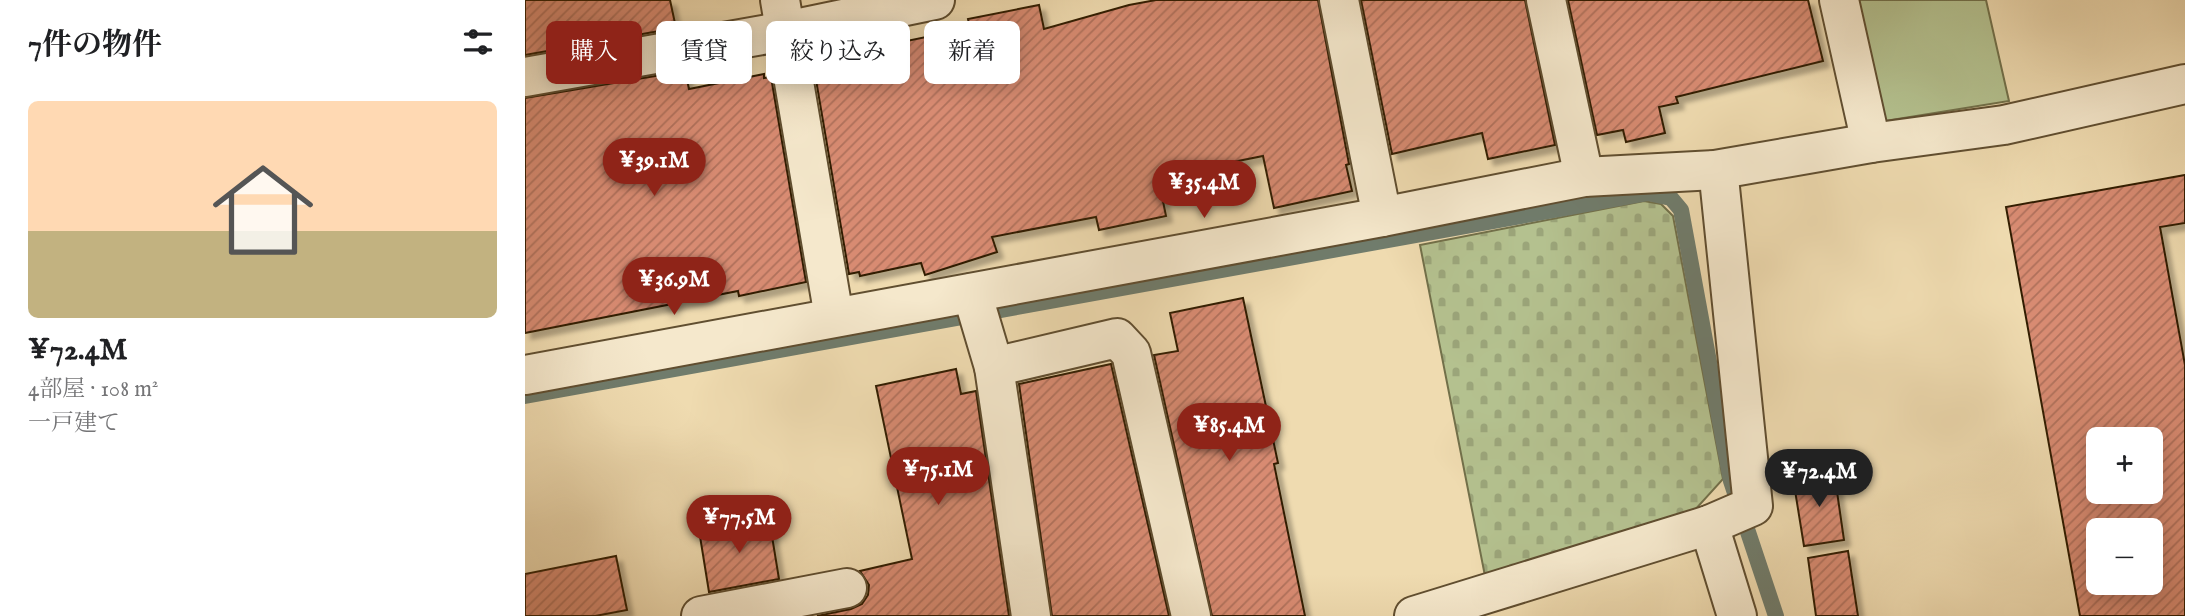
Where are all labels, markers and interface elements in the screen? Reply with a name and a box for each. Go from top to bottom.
chip: 購入 [546,21,642,84]
chip: 賃貸 [656,21,752,84]
chip: 絞り込み [766,21,910,84]
chip: 新着 [924,21,1020,84]
icon: filters [459,23,497,61]
text: 7件の物件 [28,27,162,65]
pin: ¥39.1M [597,138,711,198]
text: ¥39.1M [619,146,689,175]
icon: home [200,147,326,273]
pin: ¥35.4M [1147,160,1261,220]
text: ¥35.4M [1168,168,1240,197]
pin: ¥36.9M [617,258,731,317]
text: ¥36.9M [638,265,710,294]
text: ¥72.4M [28,332,128,370]
text: 4部屋 · 108 m² [28,375,158,404]
pin: ¥85.4M [1172,404,1286,463]
text: 一戸建て [28,409,120,438]
text: ¥85.4M [1193,411,1265,440]
map controls [2086,427,2163,595]
button: + [2086,427,2163,504]
pin: ¥75.1M [881,448,995,507]
pin: ¥72.4M [1762,449,1876,509]
text: ¥75.1M [903,455,974,484]
text: ¥72.4M [1781,457,1857,486]
pin: ¥77.5M [682,496,796,555]
text: ¥77.5M [702,503,776,532]
button: − [2086,518,2163,595]

